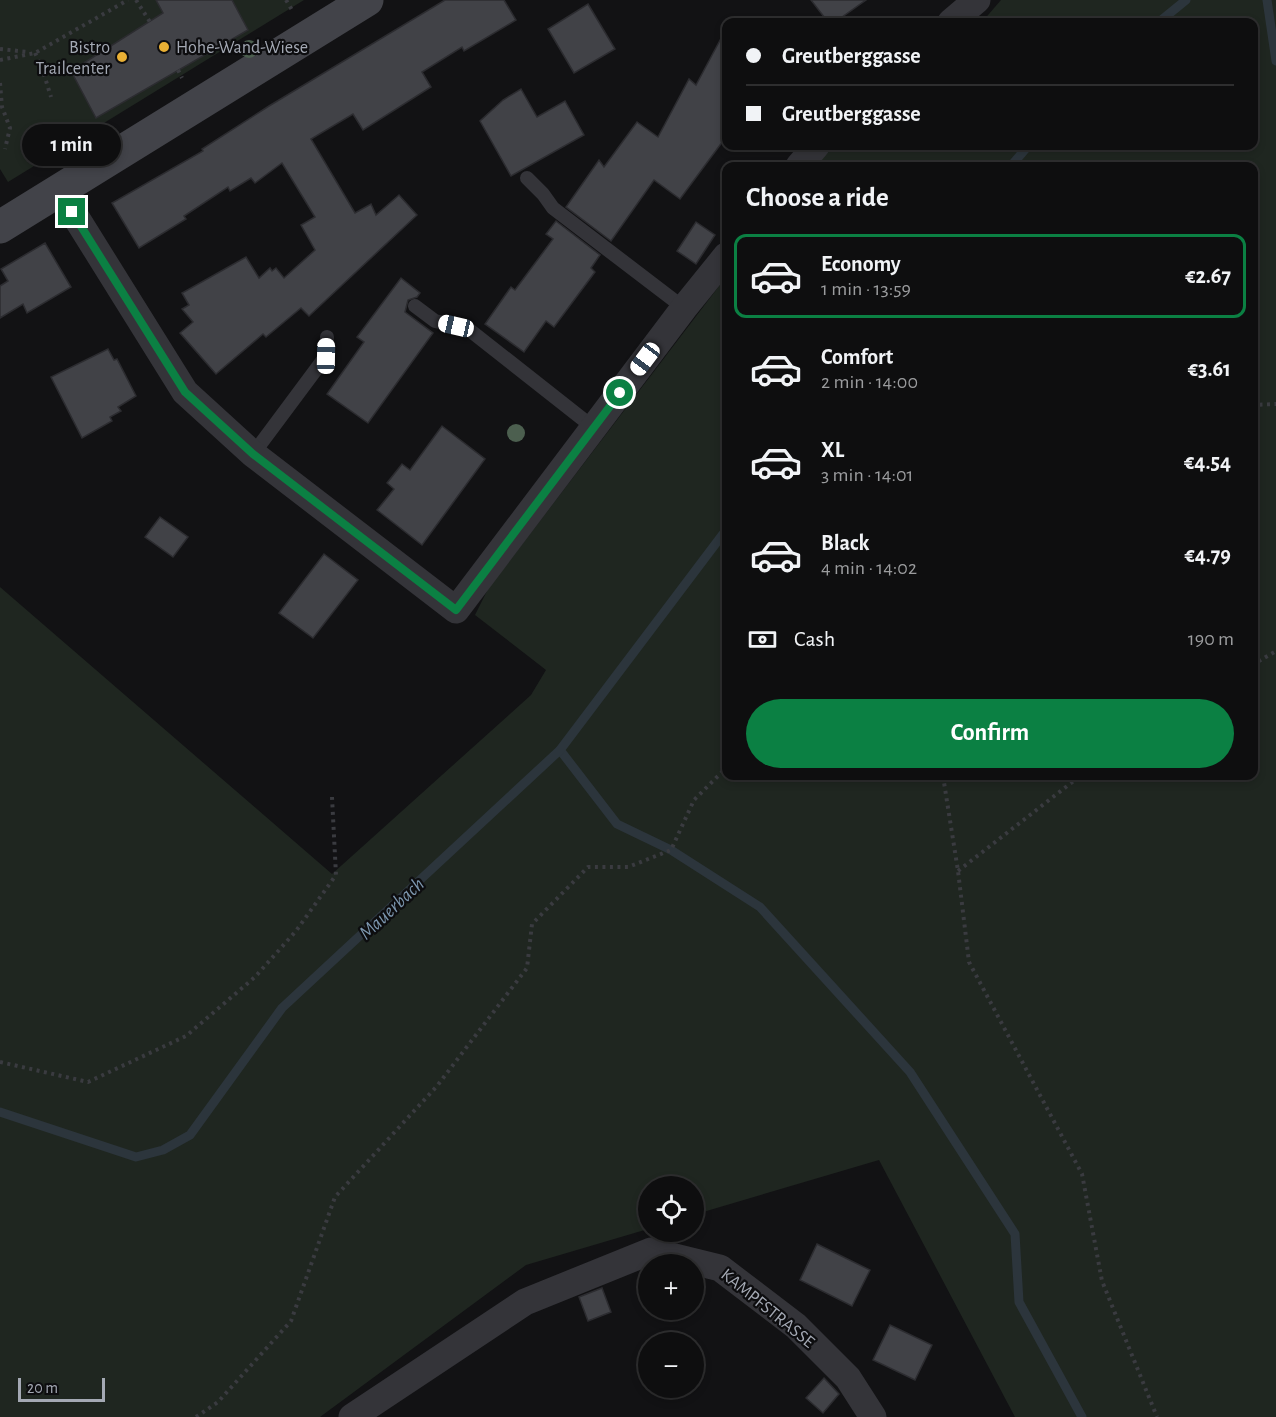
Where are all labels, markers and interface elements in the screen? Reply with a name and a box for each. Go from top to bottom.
place label: Bistro Trailcenter [35,39,110,78]
place label: Hohe-Wand-Wiese [176,39,308,57]
marker: Hohe-Wand-Wiese [157,40,171,54]
text: Greutberggasse [782,45,921,67]
marker: Bistro Trailcenter [115,50,129,64]
text: Greutberggasse [782,103,921,125]
callout: 1 min [22,125,122,167]
text: 1 min [50,135,93,155]
text: Choose a ride [746,184,889,211]
route end [58,198,85,225]
icon: car [749,249,803,303]
text: Economy [821,253,901,275]
text: €2.67 [1185,265,1231,287]
text: 1 min · 13:59 [821,279,911,299]
car [436,313,476,339]
car [317,338,335,374]
car [627,339,663,379]
icon: car [749,342,803,396]
text: Comfort [821,346,893,368]
text: €3.61 [1188,358,1231,380]
text: 2 min · 14:00 [821,372,918,392]
route start [606,379,633,406]
icon: car [749,435,803,489]
text: XL [821,439,844,461]
text: €4.54 [1184,451,1231,473]
text: 3 min · 14:01 [821,465,913,485]
icon: car [749,528,803,582]
text: Black [821,532,869,554]
text: €4.79 [1184,544,1231,566]
text: 4 min · 14:02 [821,558,917,578]
icon: cash [746,623,779,656]
text: Cash [794,628,835,650]
text: 190 m [1188,629,1234,649]
button: Confirm [746,699,1234,768]
water label: Mauerbach [355,874,428,944]
map controls [638,1176,704,1398]
button: locate [638,1176,704,1242]
button: + [638,1254,704,1320]
street label: KAMPFSTRASSE [717,1266,818,1352]
button: − [638,1332,704,1398]
scale bar [18,1375,105,1402]
text: 20 m [27,1380,58,1396]

